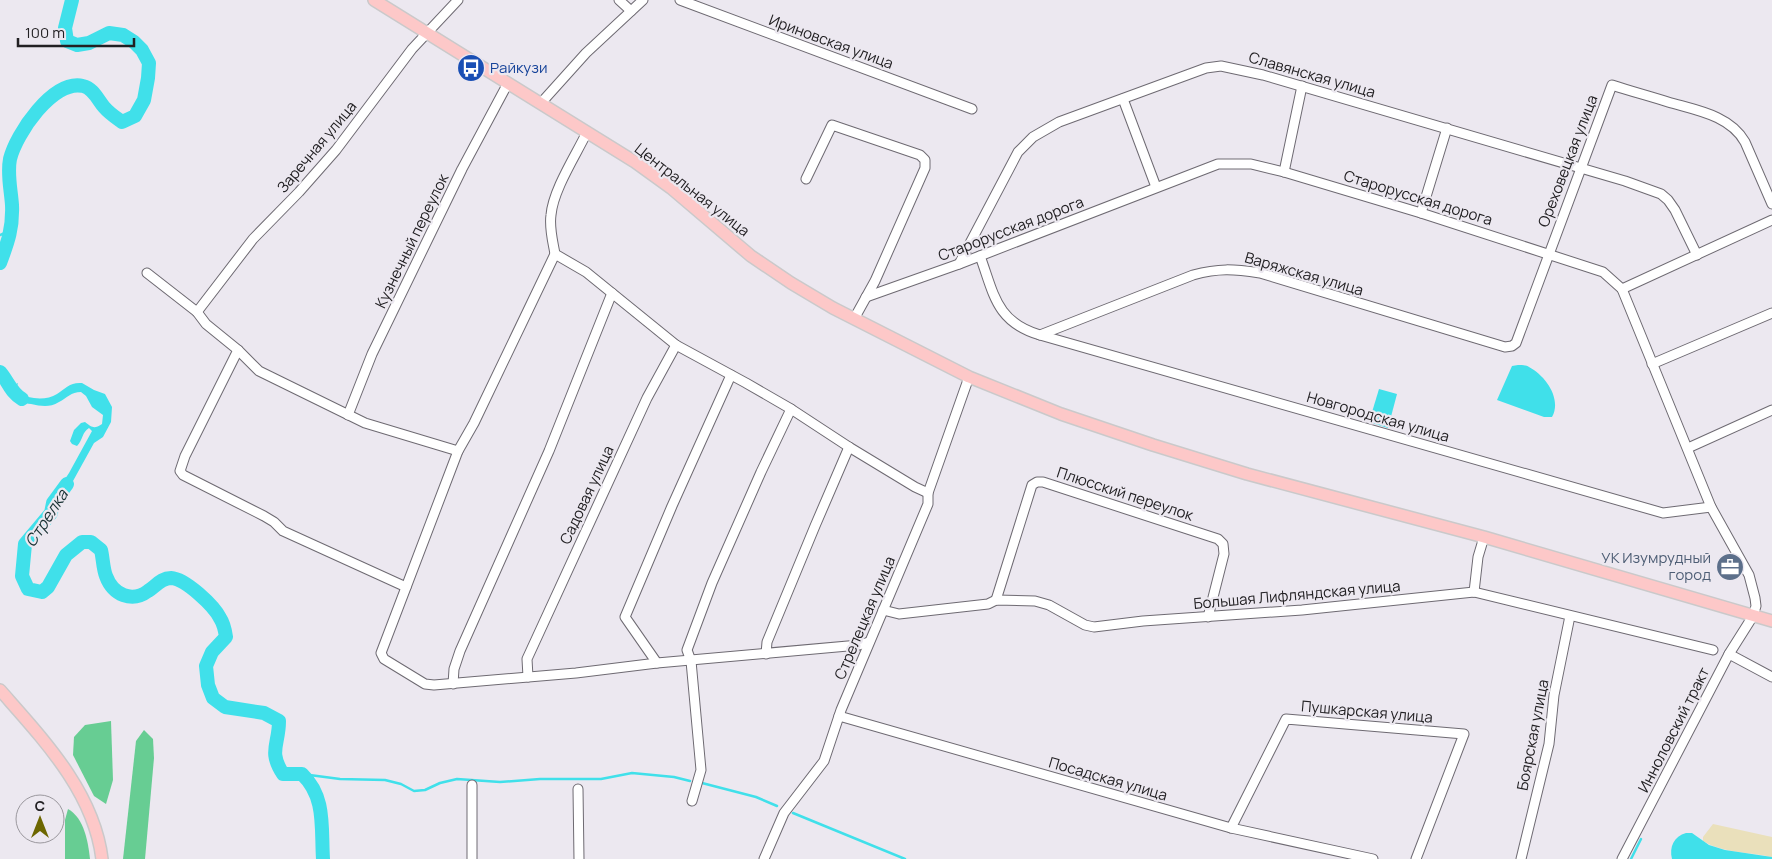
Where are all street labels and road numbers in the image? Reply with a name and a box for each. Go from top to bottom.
street label: Ириновская улица [766,9,896,74]
street label: Славянская улица [1246,46,1378,103]
street label: Ореховецкая улица [1533,92,1602,230]
street label: Заречная улица [272,96,361,197]
street label: Центральная улица [630,138,754,241]
street label: Старорусская дорога [1341,165,1495,230]
street label: Кузнечный переулок [370,169,454,312]
street label: Старорусская дорога [935,191,1087,266]
street label: Варяжская улица [1242,247,1366,301]
street label: Новгородская улица [1304,386,1452,447]
street label: Садовая улица [554,442,619,548]
street label: Плюсский переулок [1054,462,1197,526]
street label: Стрелецкая улица [829,553,900,683]
street label: Большая Лифляндская улица [1193,575,1401,614]
street label: Инноловский тракт [1633,663,1714,796]
street label: Боярская улица [1511,678,1554,792]
street label: Пушкарская улица [1300,695,1434,728]
street label: Посадская улица [1046,752,1170,806]

